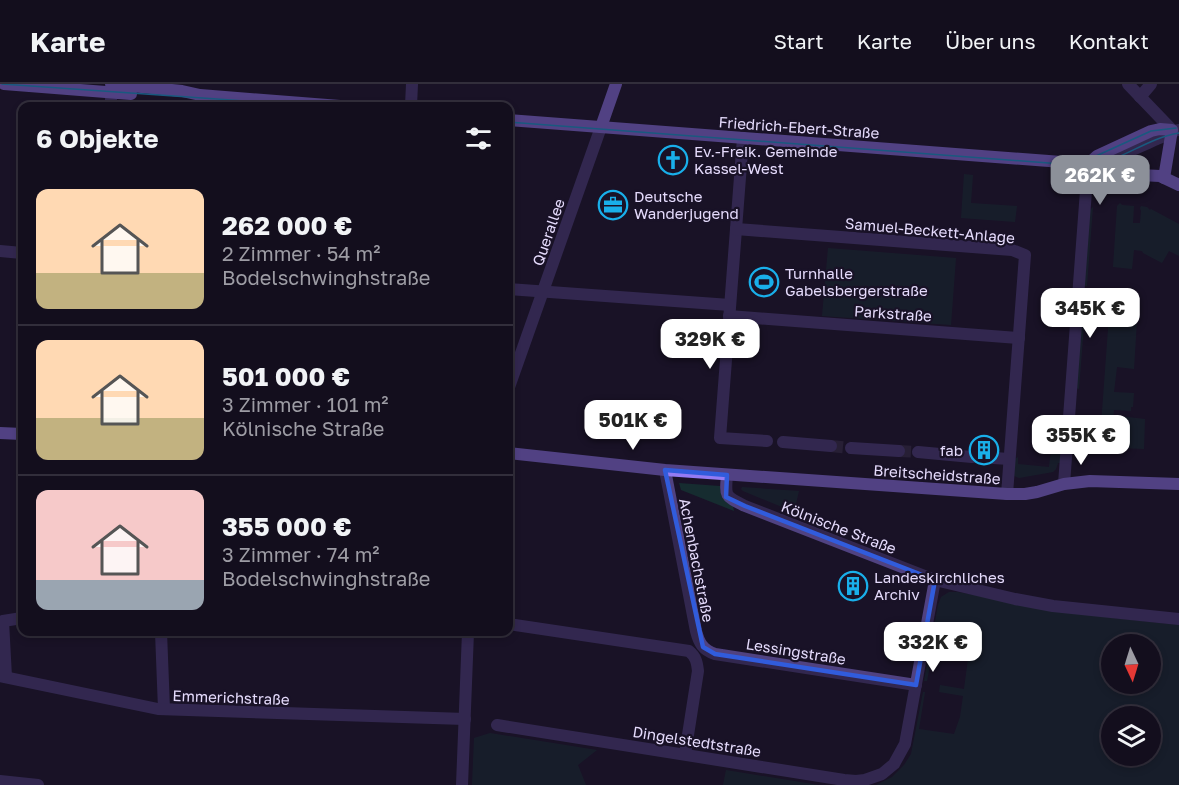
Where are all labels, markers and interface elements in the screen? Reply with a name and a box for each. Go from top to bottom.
text: Karte [30,25,105,58]
text: Start [773,28,824,54]
text: Karte [857,28,912,54]
text: Über uns [945,28,1036,54]
text: Kontakt [1069,28,1149,54]
street label: Friedrich-Ebert-Straße [718,112,880,142]
icon: filters [462,122,495,155]
text: 6 Objekte [36,123,159,154]
place label: Ev.-Freik. Gemeinde Kassel-West [694,142,838,177]
church icon: Ev.-Freik. Gemeinde Kassel-West [657,144,689,176]
pin: 262K € [1051,155,1149,206]
text: 262K € [1065,162,1135,186]
place label: Deutsche Wanderjugend [634,187,739,222]
office icon: Deutsche Wanderjugend [597,189,629,221]
street label: Querallee [528,196,568,268]
text: 262 000 € [222,210,352,241]
icon: home [84,213,156,285]
street label: Samuel-Beckett-Anlage [844,214,1016,246]
text: 2 Zimmer · 54 m² [222,241,380,265]
place label: Turnhalle Gabelsbergerstraße [785,264,928,299]
text: Bodelschwinghstraße [222,265,430,289]
sports icon: Turnhalle Gabelsbergerstraße [748,266,780,298]
pin: 345K € [1041,288,1139,339]
text: 345K € [1055,295,1125,319]
street label: Parkstraße [853,301,933,325]
pin: 329K € [661,319,759,370]
text: 329K € [675,326,745,350]
text: 501 000 € [222,361,350,392]
icon: home [84,364,156,436]
text: 3 Zimmer · 101 m² [222,392,389,416]
pin: 501K € [584,400,682,451]
text: 501K € [598,407,668,431]
pin: 355K € [1032,415,1130,466]
text: Kölnische Straße [222,416,384,440]
text: 355K € [1046,422,1116,446]
building icon: fab [968,434,1000,466]
place label: fab [940,441,963,459]
street label: Breitscheidstraße [873,461,1001,487]
street label: Achenbachstraße [676,497,718,624]
street label: Kölnische Straße [779,497,899,557]
text: 355 000 € [222,511,352,542]
icon: home [84,514,156,586]
text: 3 Zimmer · 74 m² [222,542,380,566]
text: Bodelschwinghstraße [222,566,430,590]
place label: Landeskirchliches Archiv [874,568,1005,603]
building icon: Landeskirchliches Archiv [837,570,869,602]
pin: 332K € [884,622,982,673]
text: 332K € [898,629,968,653]
street label: Lessingstraße [745,634,848,668]
north arrow [1101,634,1161,694]
map controls [1101,634,1161,766]
street label: Emmerichstraße [172,686,290,708]
button: layers [1101,706,1161,766]
street label: Dingelstedtstraße [631,722,763,760]

